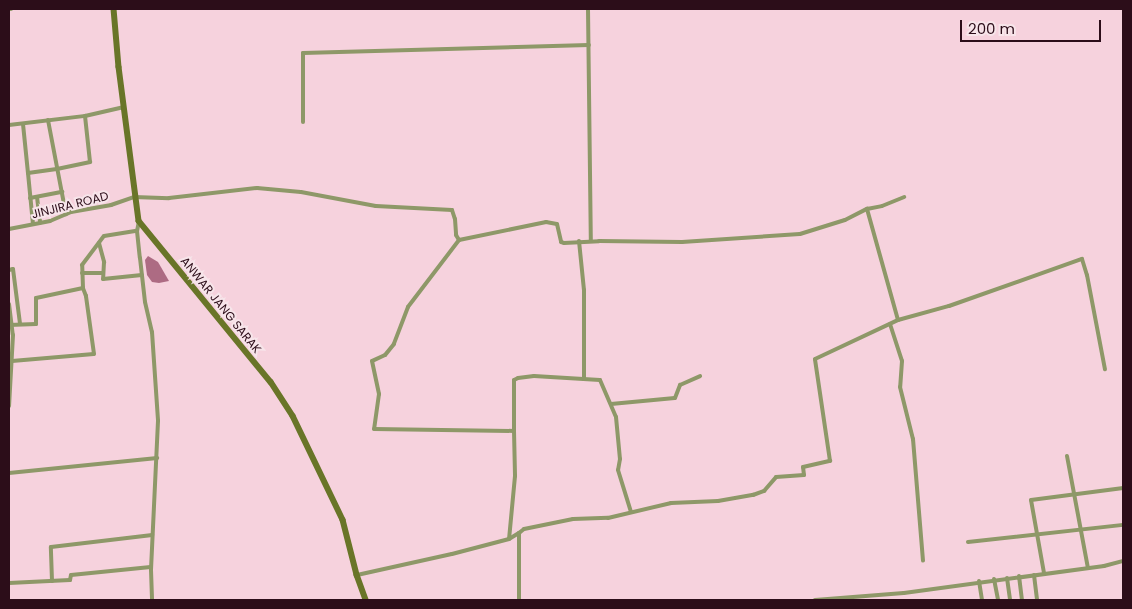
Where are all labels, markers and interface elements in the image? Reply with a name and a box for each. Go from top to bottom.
scale bar [962,10,1103,42]
text: 200 m [968,18,1015,39]
street label: JINJIRA ROAD [30,188,110,222]
street label: ANWAR JANG SARAK [178,254,264,356]

